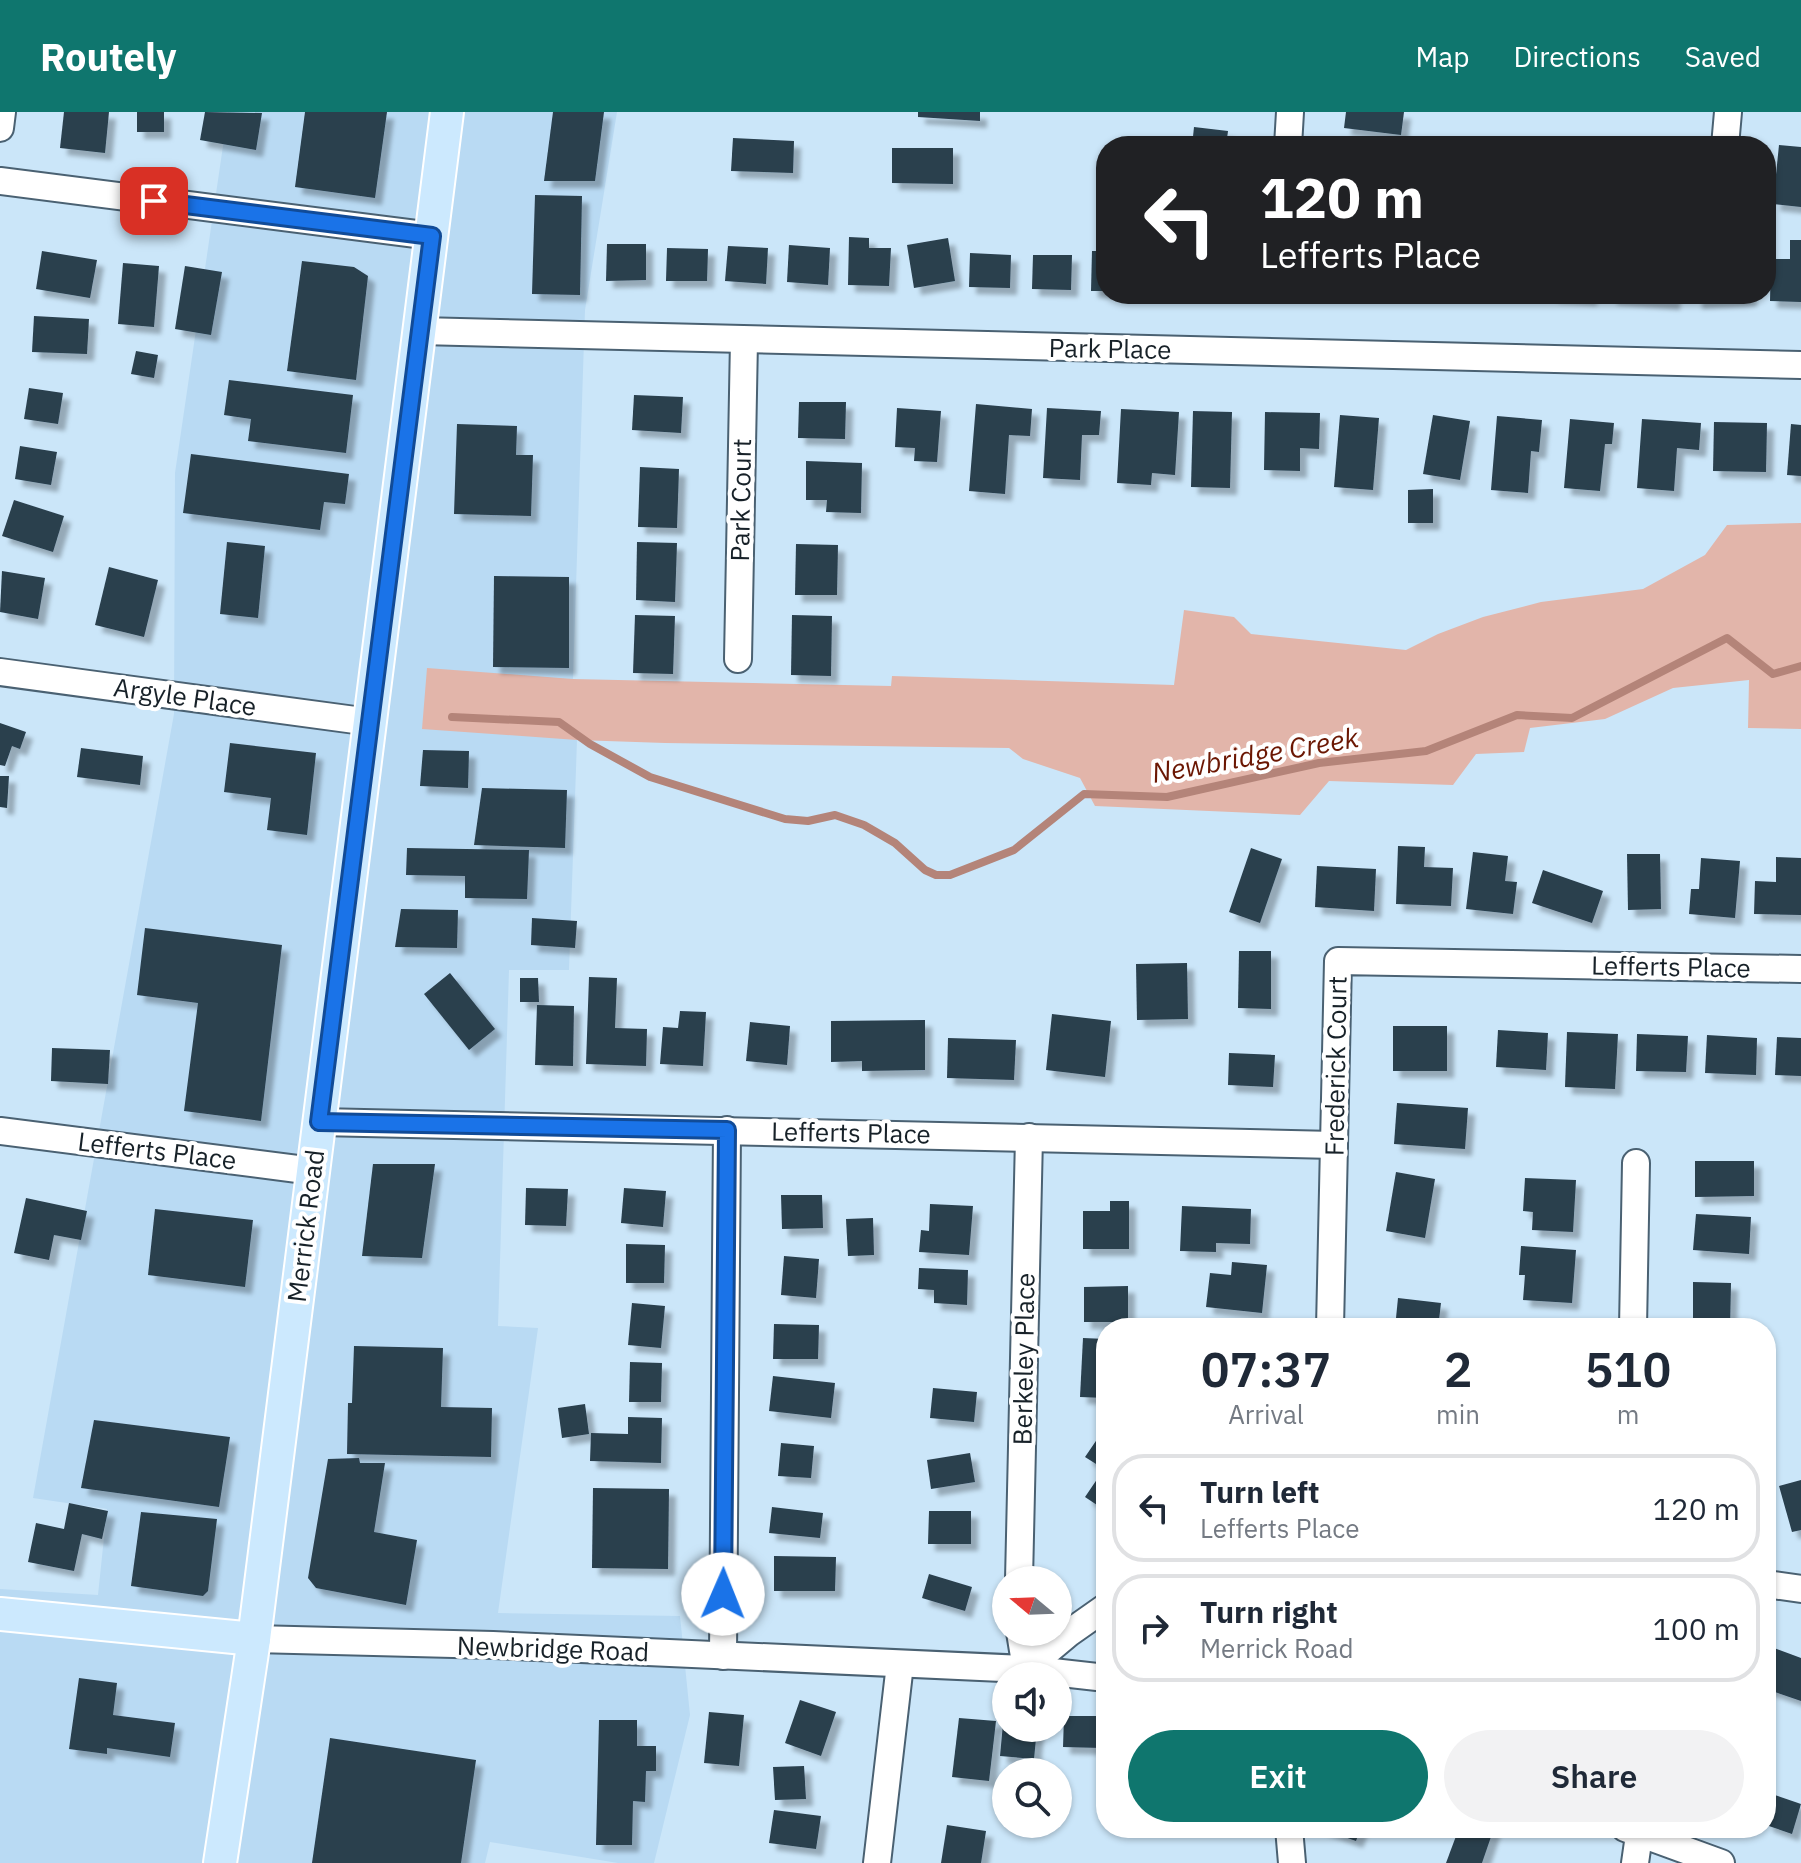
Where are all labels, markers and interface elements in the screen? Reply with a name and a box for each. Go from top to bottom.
text: Routely [40,32,176,81]
text: Map [1415,38,1469,75]
text: Directions [1513,38,1641,75]
text: Saved [1685,38,1761,75]
text: 120 m [1260,161,1424,233]
pin [120,167,188,235]
icon: left [1128,168,1232,272]
icon: arrive [132,179,176,223]
text: Lefferts Place [1260,231,1481,278]
street label: Park Place [1048,330,1172,366]
street label: Park Court [722,438,758,562]
street label: Argyle Place [112,669,259,723]
water label: Newbridge Creek [1149,718,1362,791]
street label: Lefferts Place [1591,948,1751,984]
street label: Frederick Court [1316,976,1354,1156]
street label: Lefferts Place [771,1114,931,1150]
street label: Lefferts Place [76,1123,238,1177]
street label: Merrick Road [279,1148,331,1304]
street label: Berkeley Place [1004,1272,1042,1446]
text: 07:37 [1201,1338,1331,1400]
text: 2 [1444,1338,1472,1400]
text: 510 [1585,1338,1671,1400]
text: Arrival [1228,1397,1304,1431]
text: min [1436,1397,1480,1431]
text: m [1617,1397,1639,1431]
text: Turn left [1200,1472,1319,1511]
icon: left [1132,1486,1176,1530]
text: 120 m [1653,1489,1740,1528]
text: Lefferts Place [1200,1511,1360,1545]
position arrow [681,1552,765,1636]
north arrow [992,1566,1072,1646]
map controls [992,1566,1072,1838]
text: Turn right [1200,1592,1338,1631]
icon: right [1132,1606,1176,1650]
text: 100 m [1653,1609,1740,1648]
street label: Newbridge Road [456,1628,650,1668]
text: Merrick Road [1200,1631,1354,1665]
button: sound [992,1662,1072,1742]
button: Exit [1128,1730,1428,1822]
button: Share [1444,1730,1744,1822]
button: search [992,1758,1072,1838]

